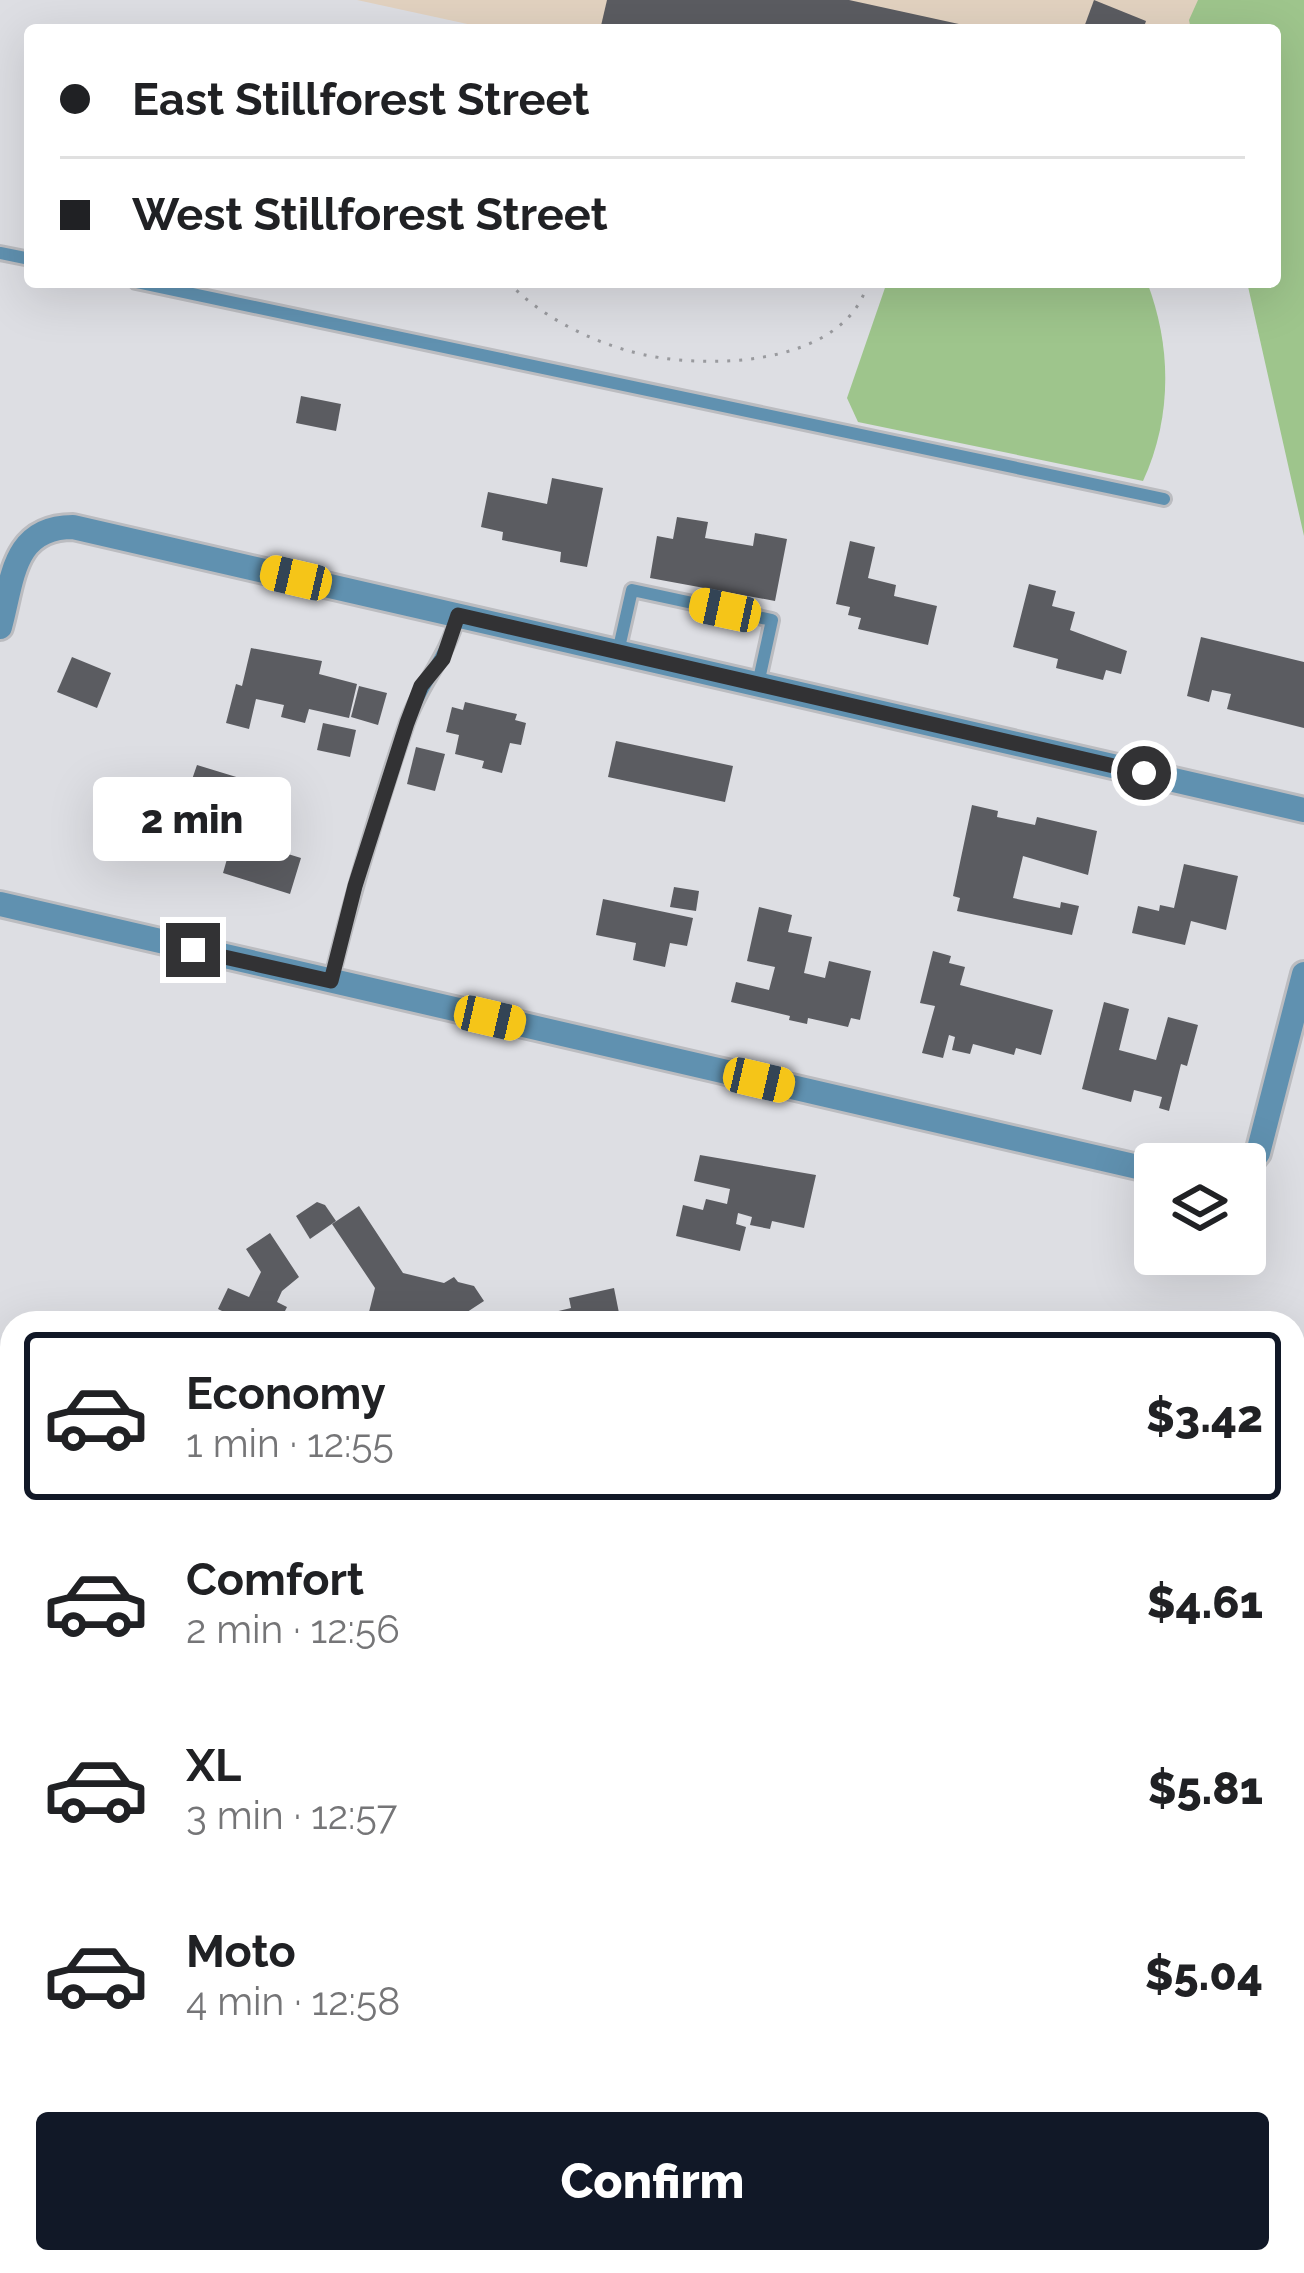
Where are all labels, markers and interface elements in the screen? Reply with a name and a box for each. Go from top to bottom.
text: East Stillforest Street [132,73,589,126]
text: West Stillforest Street [132,188,608,241]
car [257,552,335,604]
car [686,585,764,635]
route start [1117,746,1171,800]
callout: 2 min [94,776,292,860]
text: 2 min [141,796,243,842]
route end [166,923,220,977]
car [451,992,529,1044]
car [720,1054,798,1106]
map controls [1134,1143,1266,1275]
button: layers [1134,1143,1266,1275]
icon: car [42,1362,150,1470]
text: Economy [186,1367,386,1420]
text: $3.42 [1146,1390,1263,1443]
text: 1 min · 12:55 [186,1420,394,1466]
icon: car [42,1548,150,1656]
text: Comfort [186,1553,364,1606]
text: $4.61 [1147,1576,1263,1629]
text: 2 min · 12:56 [186,1606,400,1652]
icon: car [42,1734,150,1842]
text: XL [186,1739,241,1792]
text: $5.81 [1148,1762,1263,1815]
text: 3 min · 12:57 [186,1792,397,1838]
icon: car [42,1920,150,2028]
text: Moto [186,1925,296,1978]
text: $5.04 [1145,1948,1263,2001]
text: 4 min · 12:58 [186,1978,400,2024]
button: Confirm [36,2112,1269,2250]

